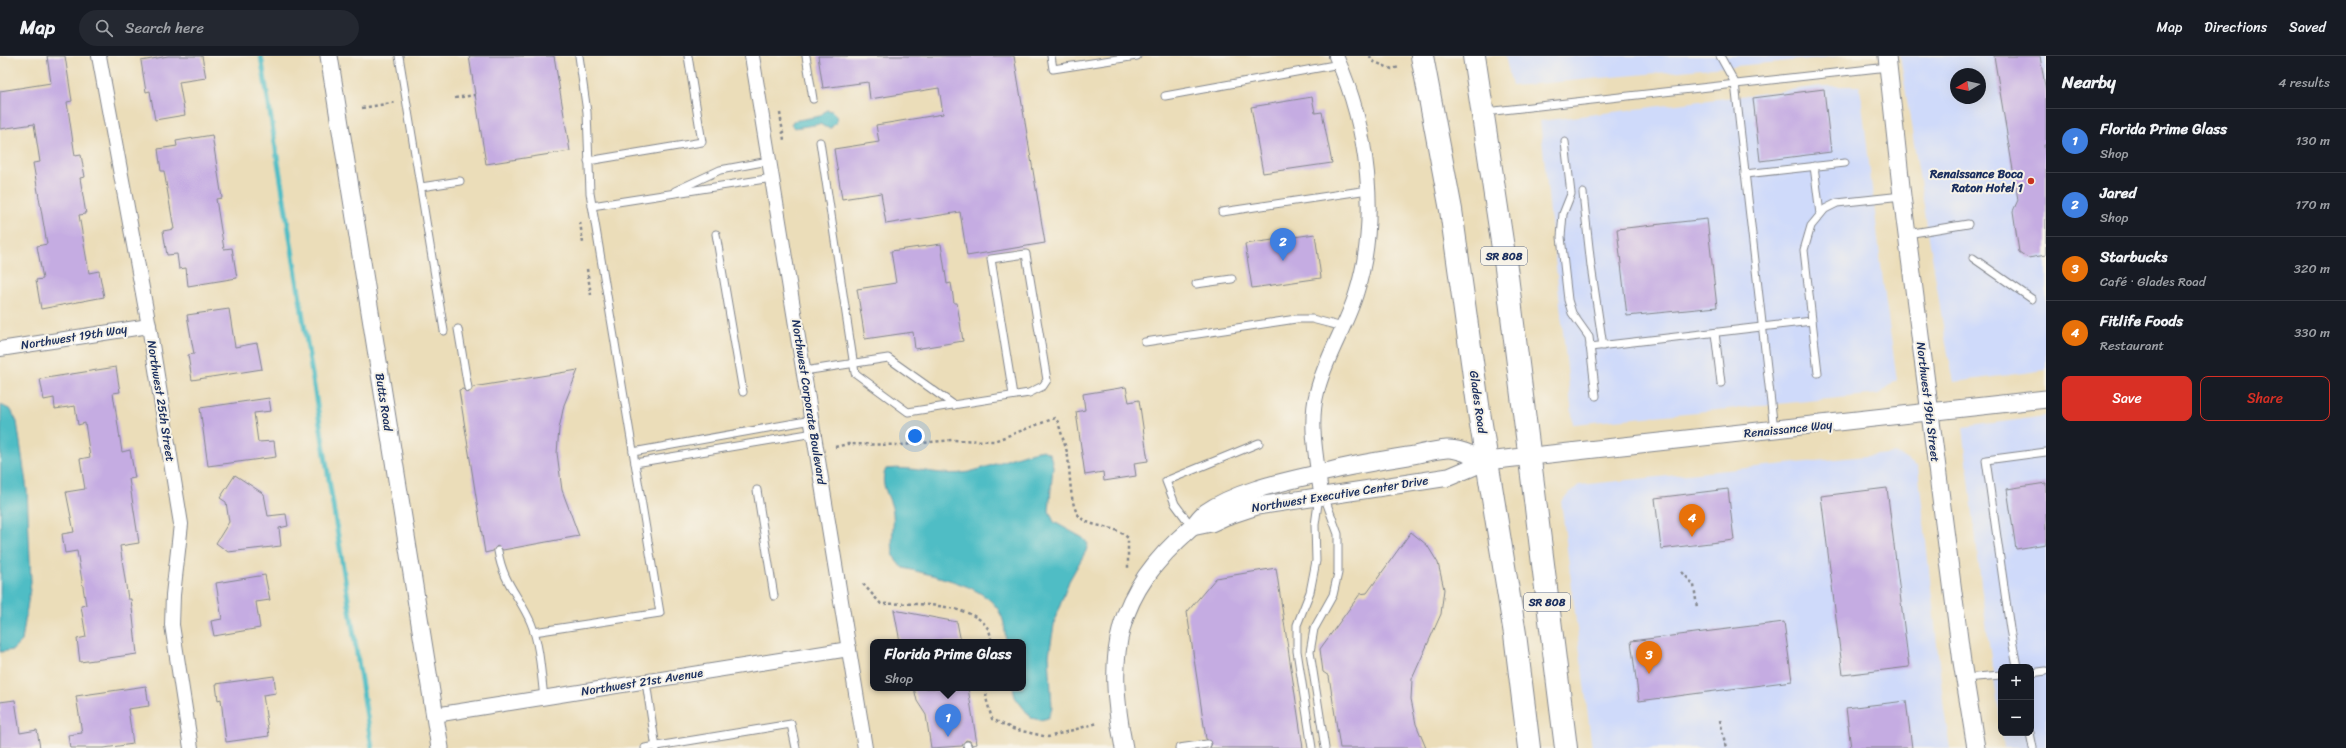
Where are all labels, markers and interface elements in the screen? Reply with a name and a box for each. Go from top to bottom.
search box [79,10,359,46]
text: Map [20,11,55,44]
text: Search here [125,15,204,41]
text: Map [2156,15,2182,40]
text: Directions [2204,15,2267,40]
text: Saved [2289,15,2326,40]
icon: search [93,17,115,39]
text: Nearby [2062,67,2116,97]
north arrow [1950,68,1986,104]
text: 4 results [2278,71,2330,94]
text: Florida Prime Glass [2100,116,2227,142]
text: 1 [2072,129,2078,152]
text: 130 m [2296,129,2330,152]
text: Shop [2100,142,2128,165]
place label: Renaissance Boca Raton Hotel 1 [1929,163,2023,199]
marker: Renaissance Boca Raton Hotel 1 [2026,176,2036,186]
text: Jared [2100,180,2136,206]
text: 2 [2071,193,2079,216]
text: 170 m [2295,193,2330,216]
text: Shop [2100,206,2128,229]
pin: 2 [1270,228,1296,261]
text: Starbucks [2100,244,2167,270]
road number: SR 808 [1481,247,1527,265]
text: 3 [2071,257,2079,280]
text: 320 m [2294,257,2330,280]
text: Café · Glades Road [2100,270,2206,293]
text: Fitlife Foods [2100,308,2183,334]
street label: Northwest 19th Way [19,318,130,356]
street label: Northwest Corporate Boulevard [785,318,833,487]
text: 4 [2071,321,2079,344]
text: 330 m [2294,321,2330,344]
text: Restaurant [2100,334,2164,357]
street label: Northwest 25th Street [141,339,181,463]
street label: Northwest 19th Street [1910,341,1946,463]
street label: Glades Road [1463,369,1494,436]
street label: Butts Road [369,371,400,433]
button: Save [2062,376,2192,421]
button: Share [2200,376,2330,421]
street label: Renaissance Way [1743,413,1834,445]
your location [905,426,925,446]
street label: Northwest Executive Center Drive [1250,469,1430,519]
pin: 4 [1679,504,1705,537]
road number: SR 808 [1524,593,1570,611]
popup [870,639,1026,691]
text: Florida Prime Glass [884,641,1012,667]
pin: 3 [1636,641,1662,674]
street label: Northwest 21st Avenue [580,661,705,702]
map controls [1998,664,2034,736]
button: + [1998,664,2034,700]
text: Shop [884,667,913,690]
button: − [1998,700,2034,736]
pin: 1 [935,704,961,737]

